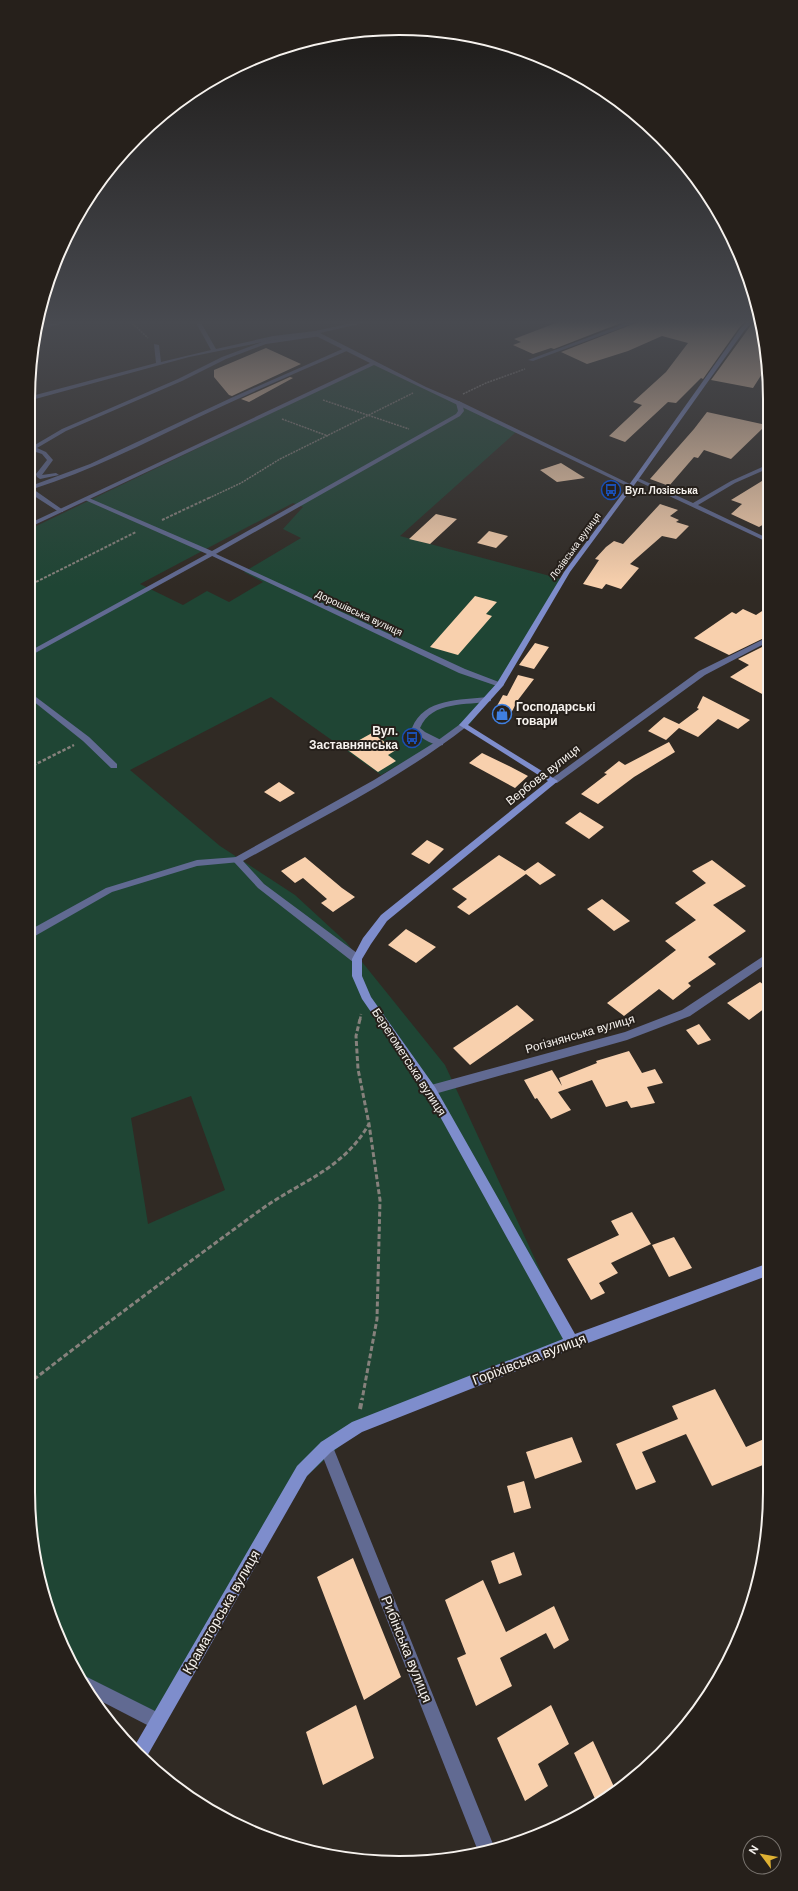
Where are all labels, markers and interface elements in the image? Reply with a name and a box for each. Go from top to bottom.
bus stop icon: Вул. Лозівська [600,479,622,501]
place label: Вул. Лозівська [625,484,698,497]
street label: Лозівська вулиця [546,510,604,582]
street label: Дорошівська вулиця [313,587,405,639]
place label: Господарські товари [516,699,595,729]
shop icon: Господарські товари [491,703,513,725]
place label: Вул. Заставнянська [309,723,398,753]
bus stop icon: Вул. Заставнянська [401,727,423,749]
street label: Вербова вулиця [503,741,583,809]
street label: Берегометська вулиця [368,1005,450,1119]
street label: Рогізнянська вулиця [523,1011,637,1057]
street label: Горіхівська вулиця [470,1329,588,1389]
street label: Краматорська вулиця [178,1547,264,1677]
street label: Рибінська вулиця [377,1593,437,1705]
north arrow [742,1835,782,1875]
text: N [745,1843,762,1857]

